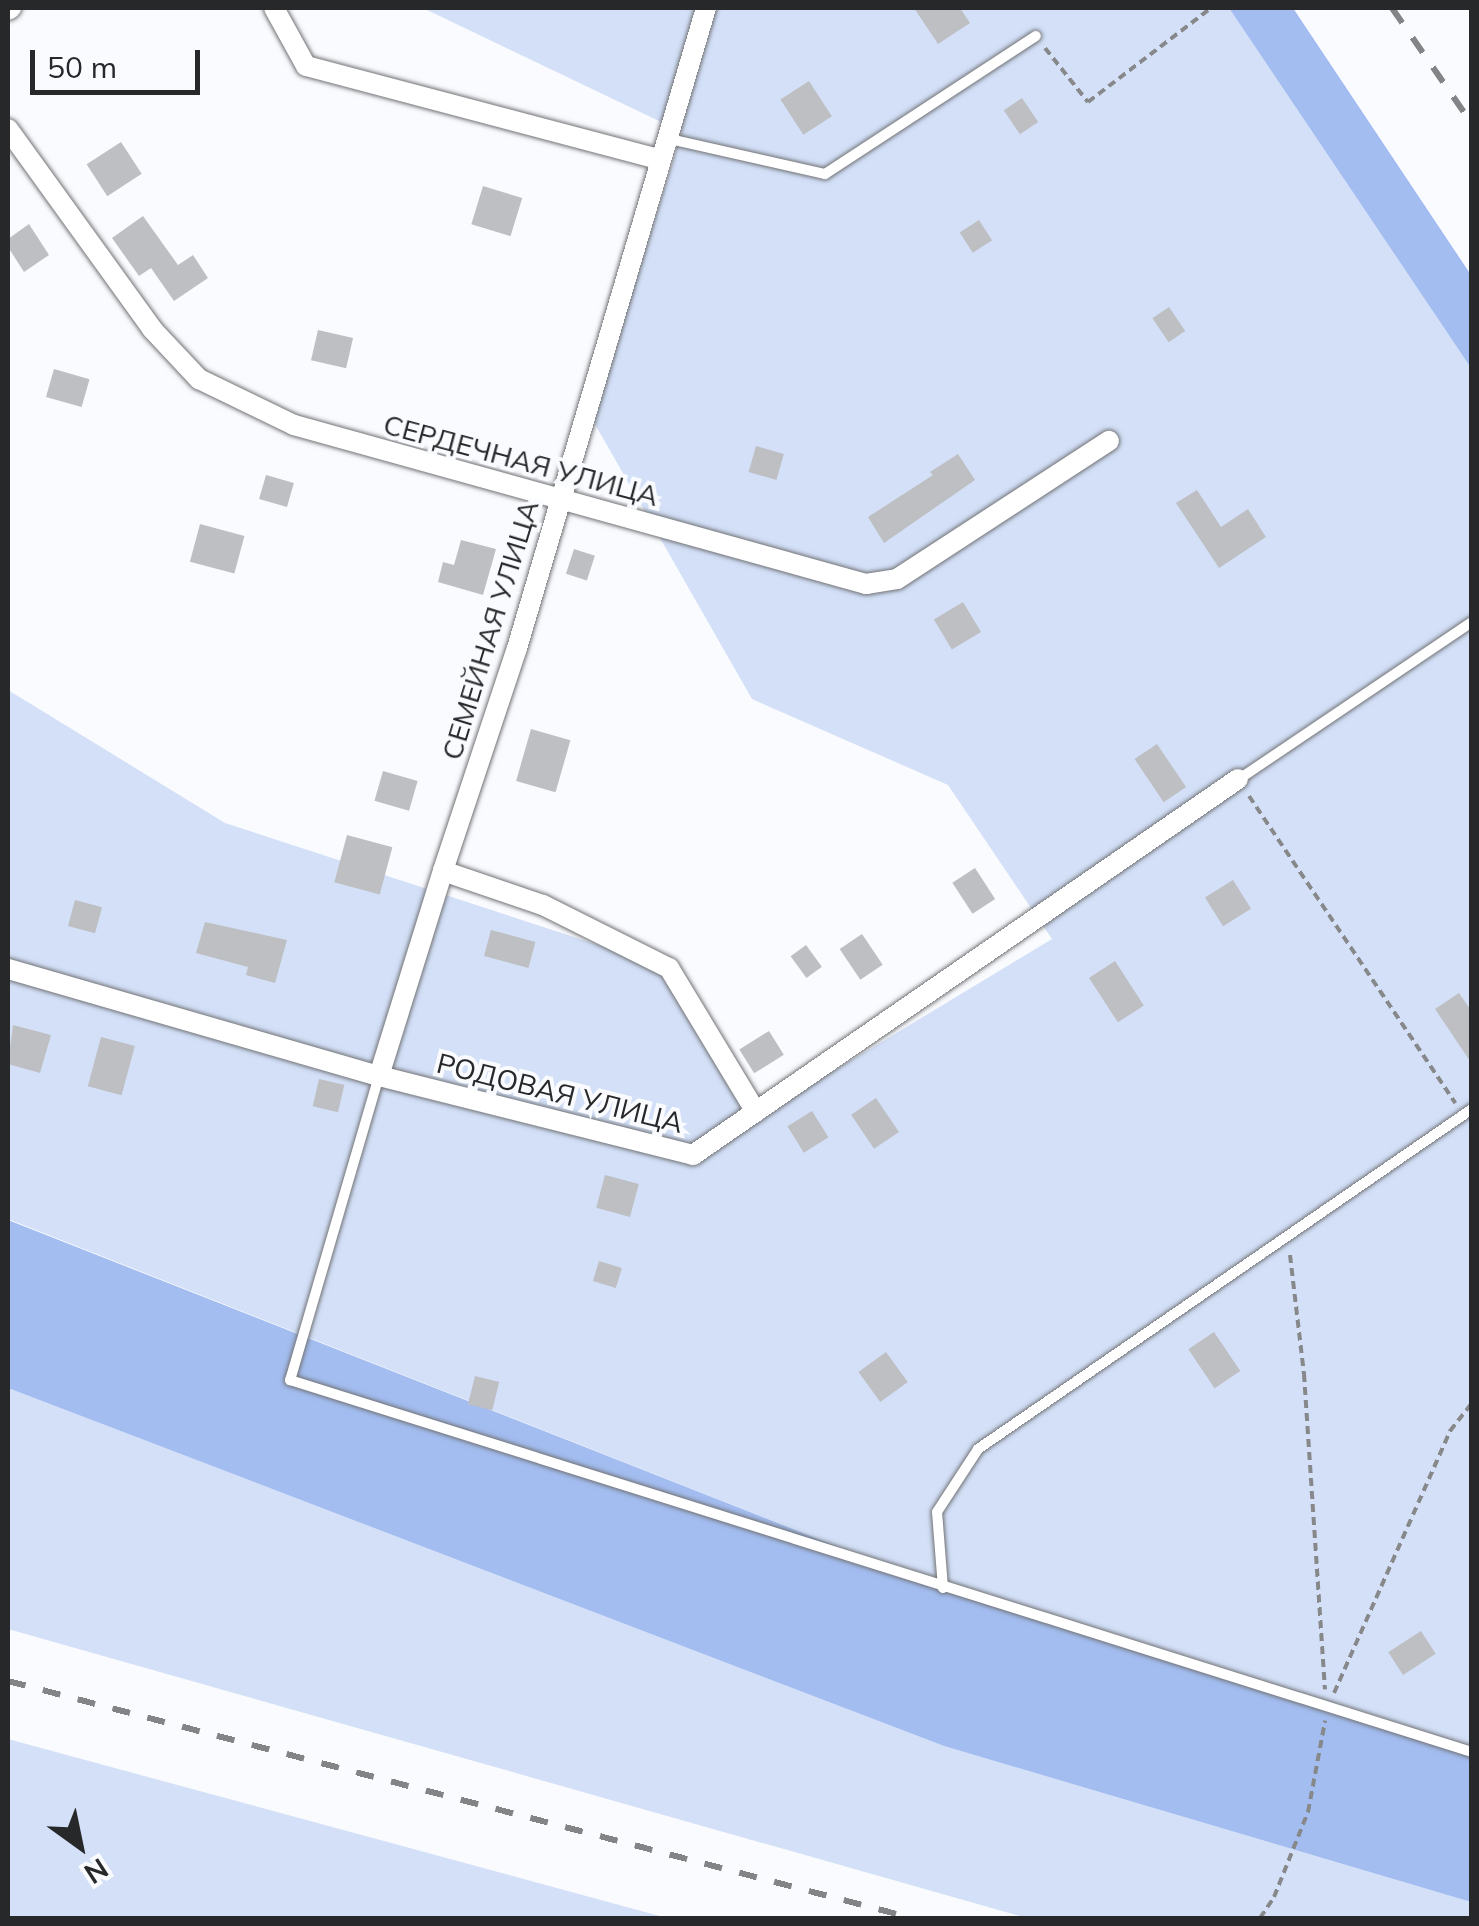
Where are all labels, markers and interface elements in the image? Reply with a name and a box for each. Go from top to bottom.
scale bar [35,30,205,92]
text: 50 m [47,48,117,86]
street label: СЕРДЕЧНАЯ УЛИЦА [380,407,662,513]
street label: СЕМЕЙНАЯ УЛИЦА [435,496,545,764]
street label: РОДОВАЯ УЛИЦА [433,1046,687,1140]
north arrow [30,1796,130,1896]
text: N [78,1851,115,1892]

